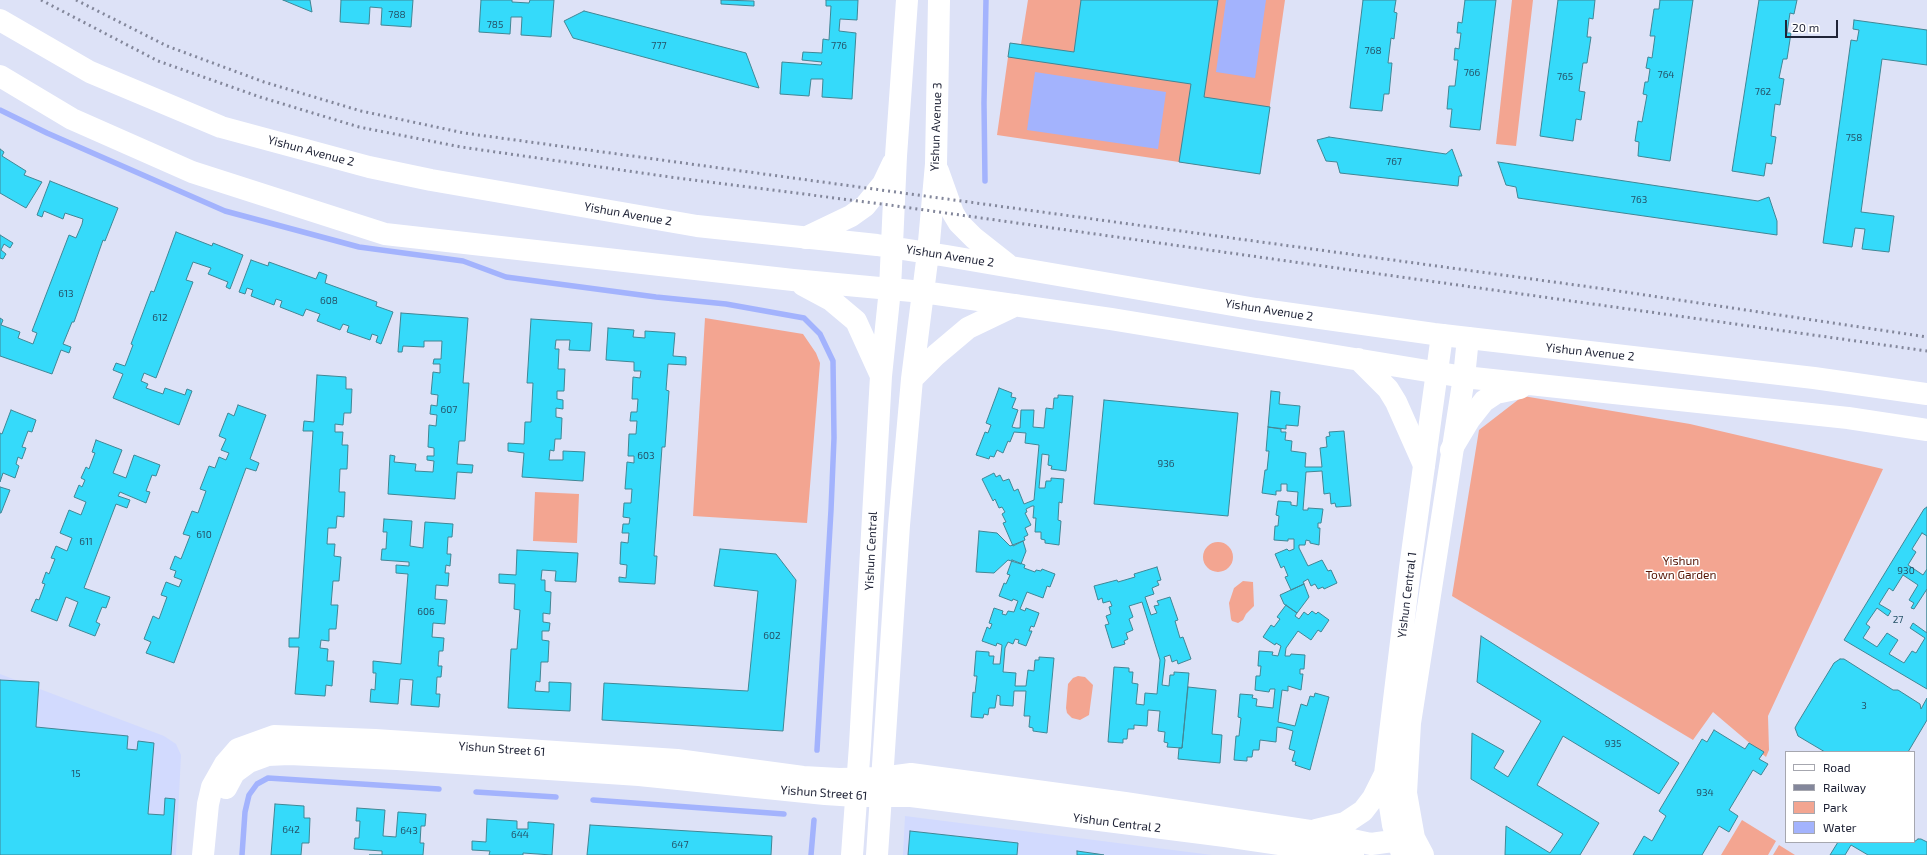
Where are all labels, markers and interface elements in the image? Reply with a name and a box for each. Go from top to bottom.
house number: 788 [388,9,406,21]
scale bar [1787,12,1840,38]
house number: 785 [487,19,503,31]
text: 20 m [1792,20,1819,34]
house number: 777 [651,40,667,52]
house number: 776 [831,40,847,52]
house number: 768 [1365,45,1381,57]
house number: 766 [1464,67,1480,79]
house number: 764 [1658,69,1674,81]
house number: 765 [1557,71,1573,83]
street label: Yishun Avenue 3 [927,82,945,172]
house number: 762 [1755,86,1771,98]
house number: 758 [1846,132,1862,144]
street label: Yishun Avenue 2 [266,133,356,169]
house number: 767 [1386,156,1402,168]
house number: 763 [1631,194,1647,206]
street label: Yishun Avenue 2 [583,199,673,229]
street label: Yishun Avenue 2 [905,242,995,270]
house number: 613 [58,288,74,300]
house number: 608 [320,295,338,307]
street label: Yishun Avenue 2 [1224,296,1314,324]
house number: 612 [152,312,168,324]
street label: Yishun Avenue 2 [1545,340,1635,364]
house number: 607 [441,404,457,416]
house number: 603 [637,450,655,462]
house number: 936 [1158,458,1174,470]
street label: Yishun Central [862,511,880,591]
house number: 610 [196,529,212,541]
house number: 611 [79,536,93,548]
street label: Yishun Central 1 [1395,551,1419,639]
park label: Yishun Town Garden [1645,554,1717,582]
house number: 930 [1897,565,1915,577]
house number: 606 [417,606,435,618]
house number: 27 [1893,614,1903,626]
house number: 602 [763,630,781,642]
house number: 3 [1861,700,1867,712]
house number: 935 [1605,738,1621,750]
street label: Yishun Street 61 [458,739,546,759]
legend [1785,751,1915,843]
text: Road [1823,760,1851,774]
house number: 15 [71,768,81,780]
text: Railway [1823,780,1866,794]
street label: Yishun Street 61 [780,783,868,803]
house number: 934 [1696,787,1714,799]
text: Park [1823,800,1848,814]
street label: Yishun Central 2 [1072,810,1162,836]
text: Water [1823,820,1857,834]
house number: 642 [282,824,300,836]
house number: 643 [400,825,418,837]
house number: 644 [511,829,529,841]
house number: 647 [672,839,688,851]

